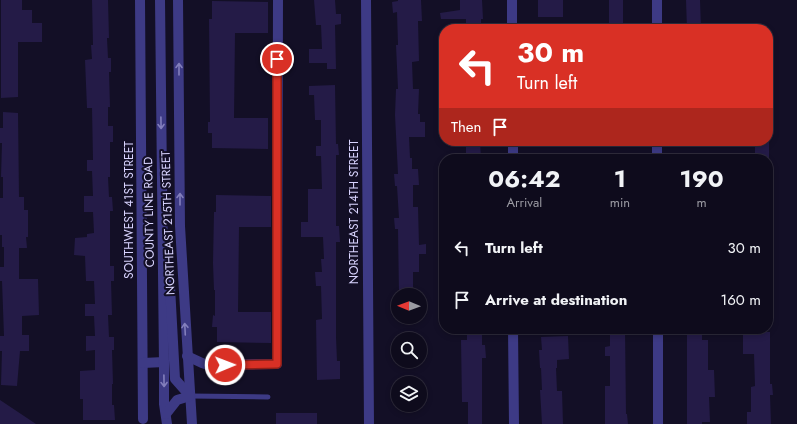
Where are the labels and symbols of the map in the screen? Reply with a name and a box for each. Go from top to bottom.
pin [260,42,294,76]
one-way arrow [175,63,183,76]
one-way arrow [157,116,165,129]
street label: NORTHEAST 214TH STREET [345,139,363,284]
street label: SOUTHWEST 41ST STREET [120,141,138,279]
street label: NORTHEAST 215TH STREET [156,150,180,295]
street label: COUNTY LINE ROAD [139,157,159,267]
one-way arrow [176,193,183,206]
north arrow [391,288,427,324]
one-way arrow [182,323,189,336]
position arrow [204,344,246,386]
one-way arrow [160,374,168,387]

